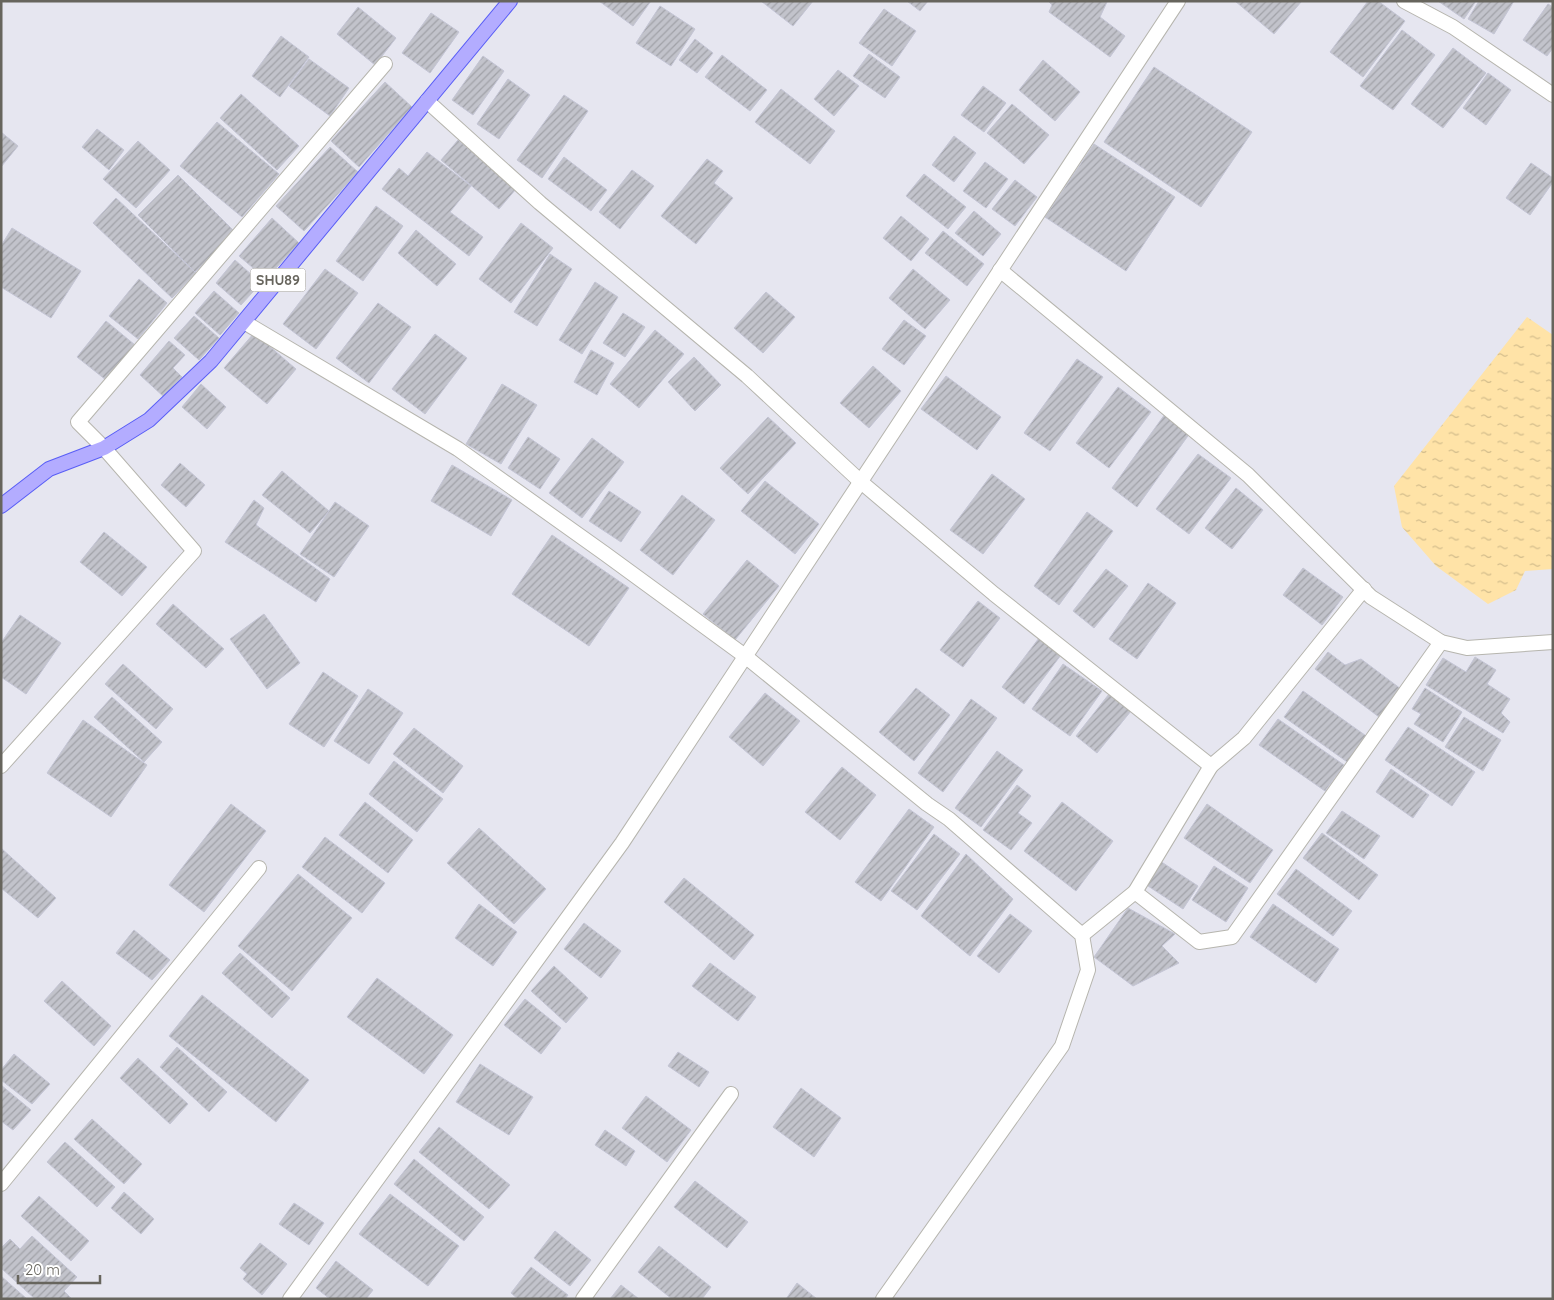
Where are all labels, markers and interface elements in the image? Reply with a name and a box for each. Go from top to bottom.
road number: SHU89 [250,268,306,292]
scale bar [18,1252,100,1284]
text: 20 m [25,1260,60,1279]

